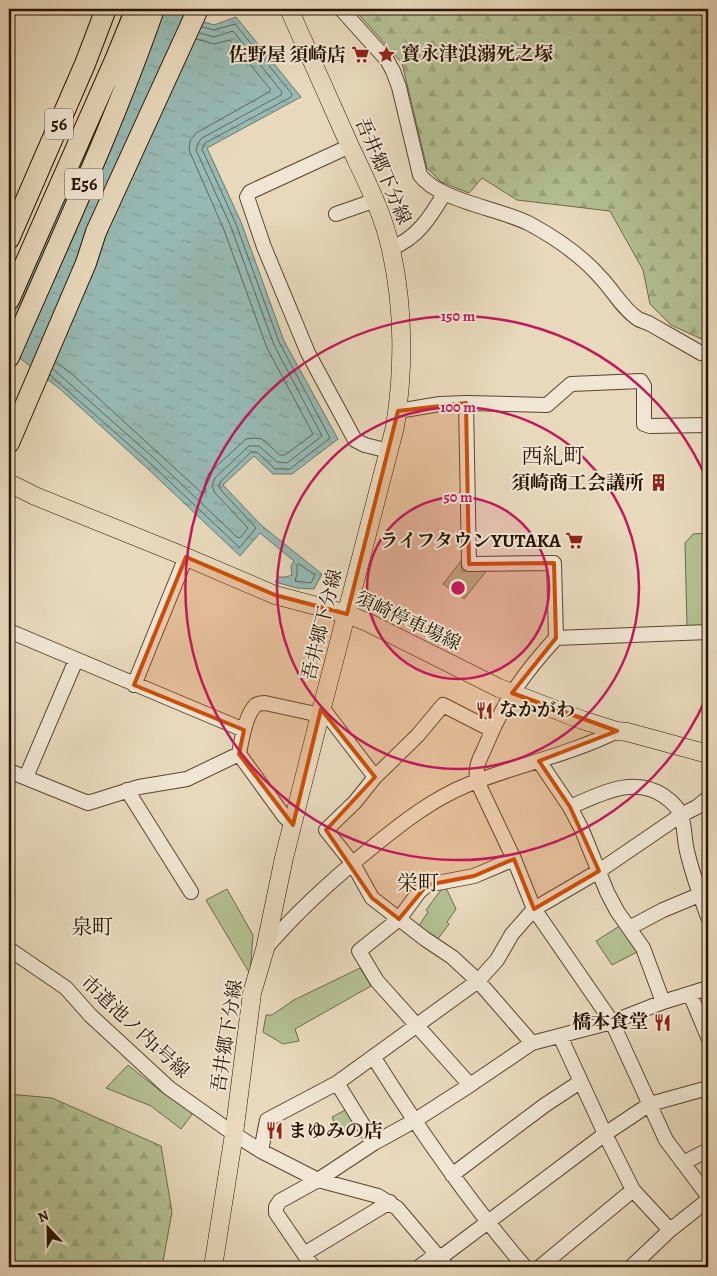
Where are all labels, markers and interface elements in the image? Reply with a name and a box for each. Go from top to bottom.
place label: 寶永津浪溺死之塚 [401,41,553,67]
place label: 佐野屋 須崎店 [229,42,346,68]
place icon: 寶永津浪溺死之塚 [377,44,397,64]
supermarket icon: 佐野屋 須崎店 [350,45,370,65]
road number: 56 [45,108,73,140]
street label: 吾井郷下分線 [349,113,417,229]
road number: E56 [65,168,103,200]
text: 150 m [441,306,476,326]
text: 100 m [440,397,476,417]
district label: 西糺町 [522,442,585,470]
place label: 須崎商工会議所 [511,470,644,496]
building icon: 須崎商工会議所 [648,473,668,493]
text: 50 m [443,487,473,507]
place label: ライフタウンYUTAKA [379,528,562,554]
supermarket icon: ライフタウンYUTAKA [565,531,585,551]
street label: 吾井郷下分線 [296,567,348,683]
centre of rings [449,579,467,597]
street label: 須崎停車場線 [351,585,465,657]
place label: なかがわ [499,697,575,723]
restaurant icon: なかがわ [475,700,495,720]
district label: 栄町 [397,869,439,897]
district label: 泉町 [71,913,113,941]
street label: 市道池ノ内1号線 [75,970,195,1084]
street label: 吾井郷下分線 [205,978,249,1094]
place label: 橋本食堂 [572,1009,648,1035]
restaurant icon: 橋本食堂 [652,1012,672,1032]
place label: まゆみの店 [288,1118,383,1144]
restaurant icon: まゆみの店 [264,1121,284,1141]
north arrow [22,1204,72,1254]
text: N [35,1206,52,1227]

